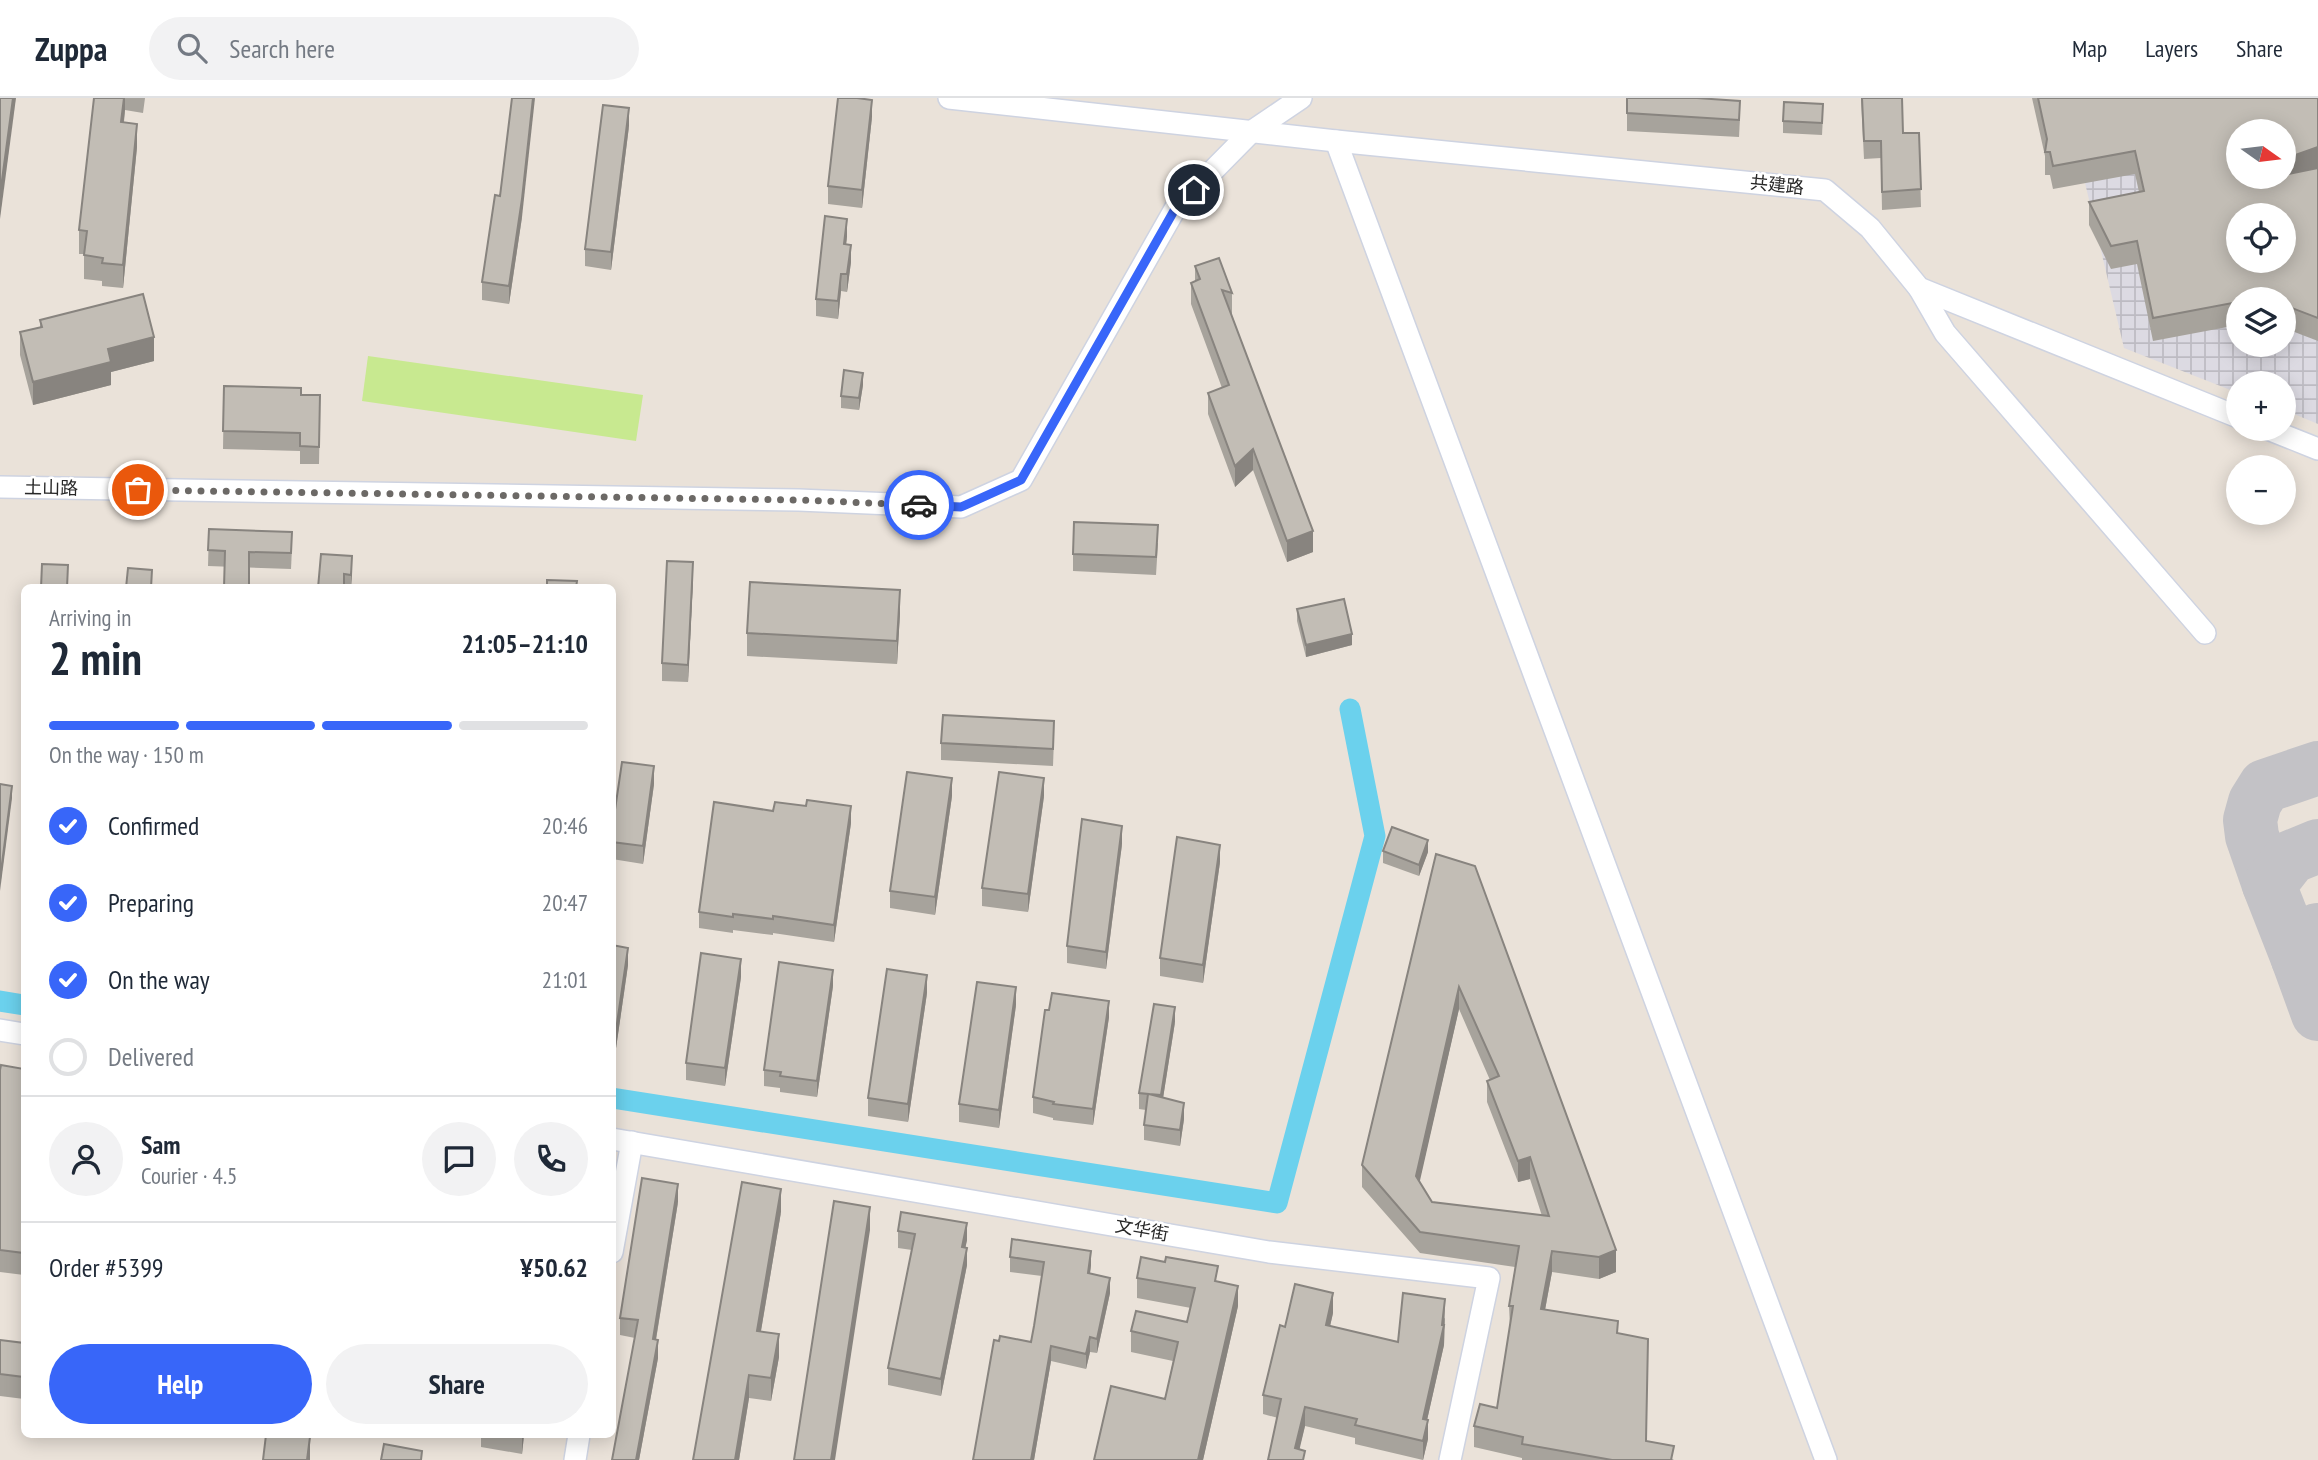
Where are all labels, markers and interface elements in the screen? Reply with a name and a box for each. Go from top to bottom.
search box [149,17,639,80]
text: Zuppa [35,27,107,70]
icon: search [173,29,211,67]
text: Search here [229,32,335,65]
text: Map [2072,33,2107,64]
text: Layers [2145,33,2198,64]
text: Share [2236,33,2283,64]
north arrow [2226,119,2296,189]
map controls [2226,119,2296,525]
pin [1164,160,1224,220]
street label: 共建路 [1749,170,1805,199]
icon: home [1175,171,1213,209]
button: locate [2226,203,2296,273]
button: layers [2226,287,2296,357]
button: + [2226,371,2296,441]
button: − [2226,455,2296,525]
pin [108,460,168,520]
courier [884,470,954,540]
icon: bag [119,471,157,509]
street label: 土山路 [24,476,78,499]
icon: car [900,486,938,524]
text: Arriving in [49,603,131,632]
text: 21:05–21:10 [461,627,588,660]
text: 2 min [49,628,142,688]
text: On the way · 150 m [49,740,204,769]
icon: check [49,807,87,845]
text: Confirmed [108,809,199,842]
text: 20:46 [542,811,588,840]
icon: check [49,884,87,922]
text: Preparing [108,886,194,919]
text: 20:47 [542,888,588,917]
icon: check [49,961,87,999]
text: On the way [108,963,210,996]
text: 21:01 [542,965,588,994]
text: Delivered [108,1040,194,1073]
button: person [49,1122,123,1196]
button: chat [422,1122,496,1196]
button: phone [514,1122,588,1196]
text: Sam [141,1128,180,1161]
text: Courier · 4.5 [141,1161,237,1190]
street label: 文华街 [1114,1213,1171,1246]
text: Order #5399 [49,1251,164,1284]
text: ¥50.62 [520,1251,588,1284]
button: Help [49,1344,312,1424]
button: Share [326,1344,588,1424]

